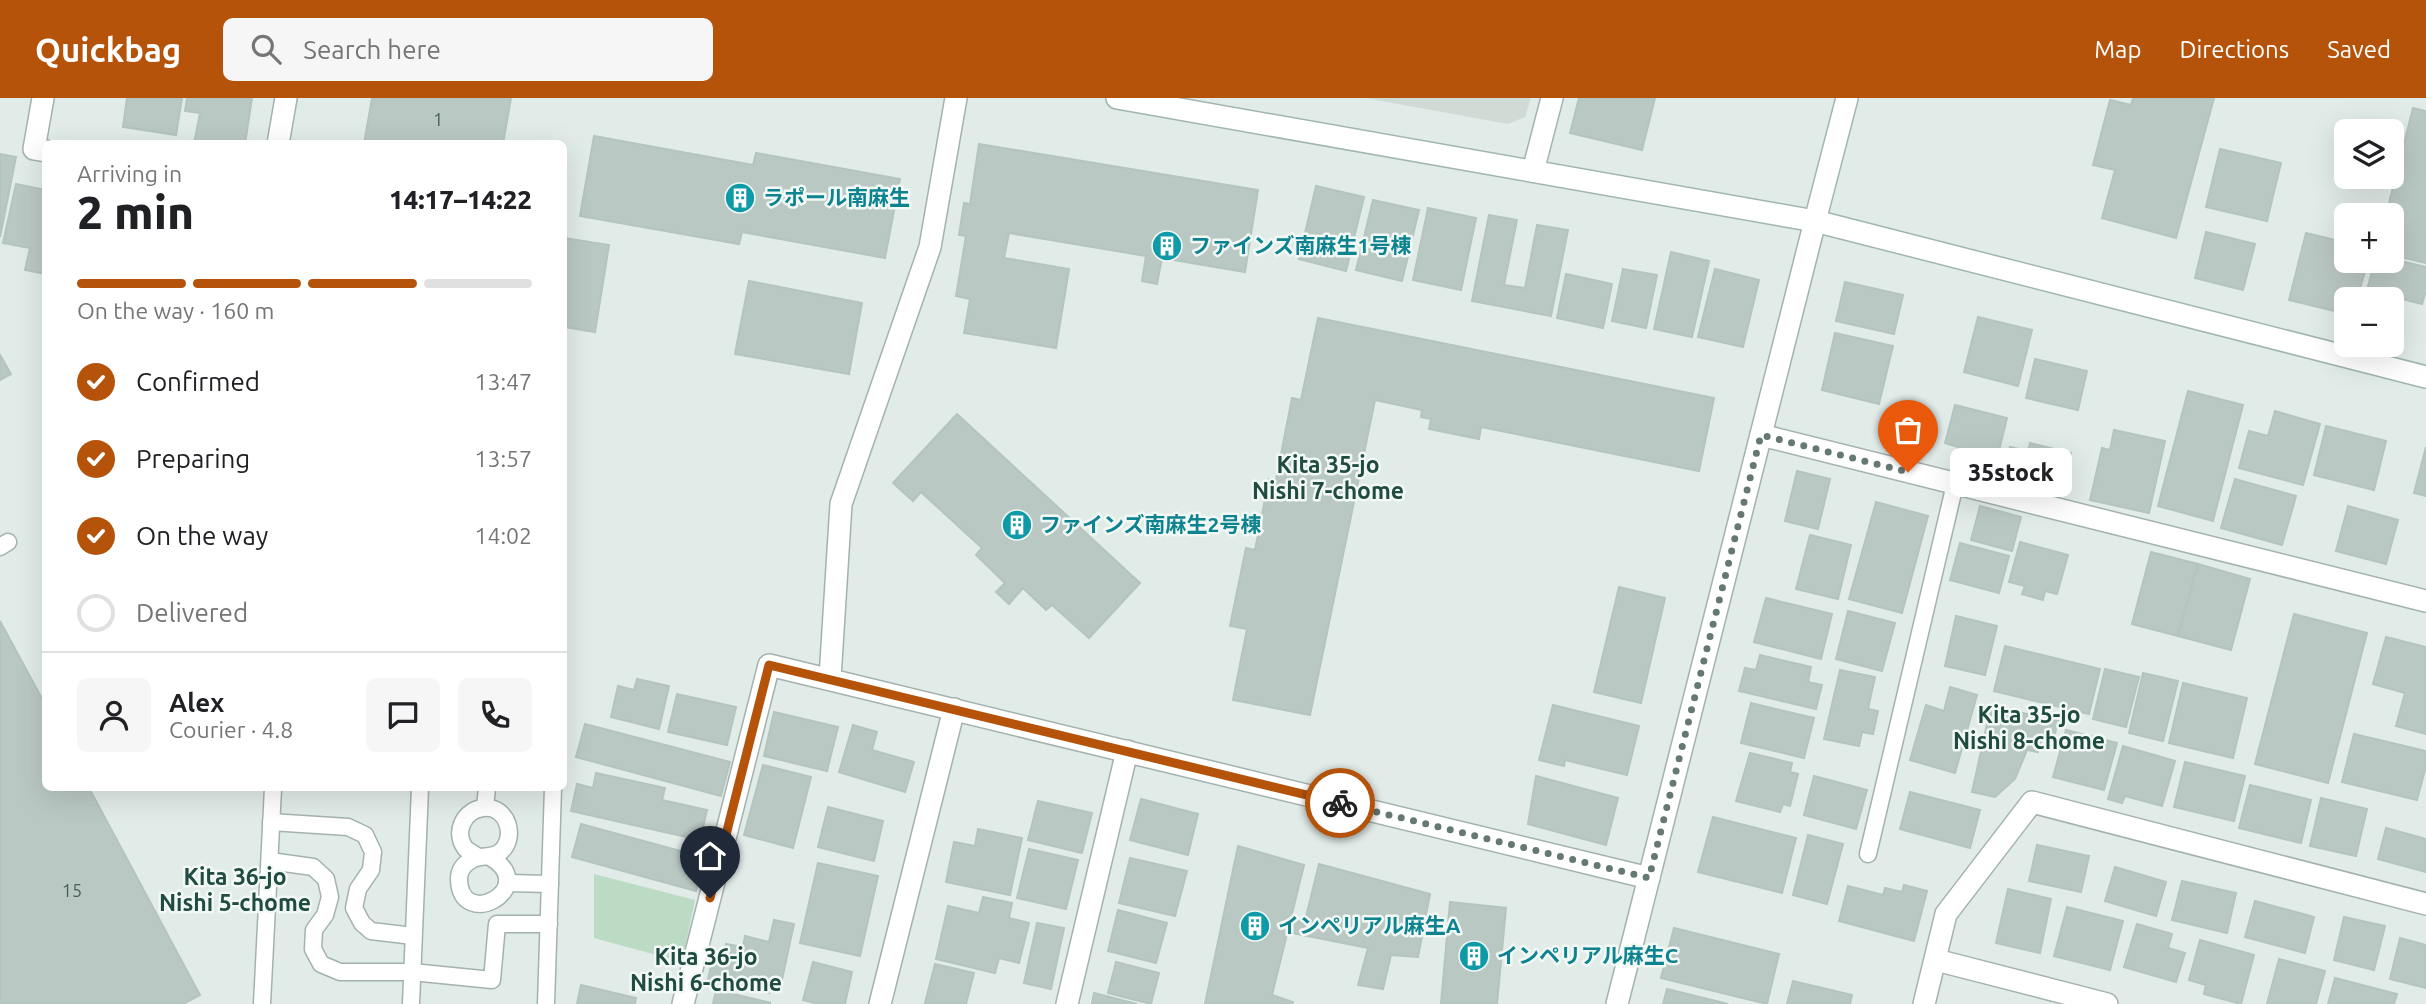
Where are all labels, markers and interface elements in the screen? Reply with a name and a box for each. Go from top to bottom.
search box [223,18,713,81]
icon: search [247,30,285,68]
text: Quickbag [35,31,181,68]
text: Search here [303,35,441,64]
text: Map [2094,36,2141,63]
text: Directions [2179,36,2289,63]
text: Saved [2327,36,2391,63]
house number: 1 [433,109,443,129]
map controls [2334,119,2404,357]
button: layers [2334,119,2404,189]
text: Arriving in [77,161,182,186]
building icon: ラポール南麻生 [723,181,757,215]
text: 14:17–14:22 [389,185,532,214]
place label: ラポール南麻生 [763,185,910,209]
text: 2 min [77,186,194,238]
button: + [2334,203,2404,273]
building icon: ファインズ南麻生1号棟 [1150,229,1184,263]
place label: ファインズ南麻生1号棟 [1190,233,1411,257]
button: − [2334,287,2404,357]
text: On the way · 160 m [77,298,274,323]
icon: check [77,363,115,401]
text: Confirmed [136,367,260,396]
text: 13:47 [474,369,532,394]
pin [1878,400,1938,472]
icon: bag [1889,411,1927,449]
icon: check [77,440,115,478]
text: Preparing [136,444,250,473]
text: 13:57 [474,446,532,471]
callout: 35stock [1950,448,2072,496]
district label: Kita 35-jo Nishi 7-chome [1252,452,1404,503]
text: 35stock [1968,460,2054,485]
building icon: ファインズ南麻生2号棟 [1000,508,1034,542]
place label: ファインズ南麻生2号棟 [1040,512,1261,536]
icon: check [77,517,115,555]
text: On the way [136,521,268,550]
text: 14:02 [474,523,532,548]
text: Delivered [136,598,248,627]
button: person [77,678,151,752]
button: chat [366,678,440,752]
button: phone [458,678,532,752]
text: Alex [169,688,224,717]
district label: Kita 35-jo Nishi 8-chome [1953,702,2105,753]
text: Courier · 4.8 [169,717,293,742]
courier [1305,768,1375,838]
icon: bike [1321,784,1359,822]
pin [680,826,740,898]
icon: home [691,837,729,875]
district label: Kita 36-jo Nishi 5-chome [159,864,311,915]
house number: 15 [62,880,82,900]
building icon: インペリアル麻生A [1238,909,1272,943]
place label: インペリアル麻生A [1278,913,1461,937]
building icon: インペリアル麻生C [1457,939,1491,973]
place label: インペリアル麻生C [1497,943,1678,967]
district label: Kita 36-jo Nishi 6-chome [630,944,782,995]

